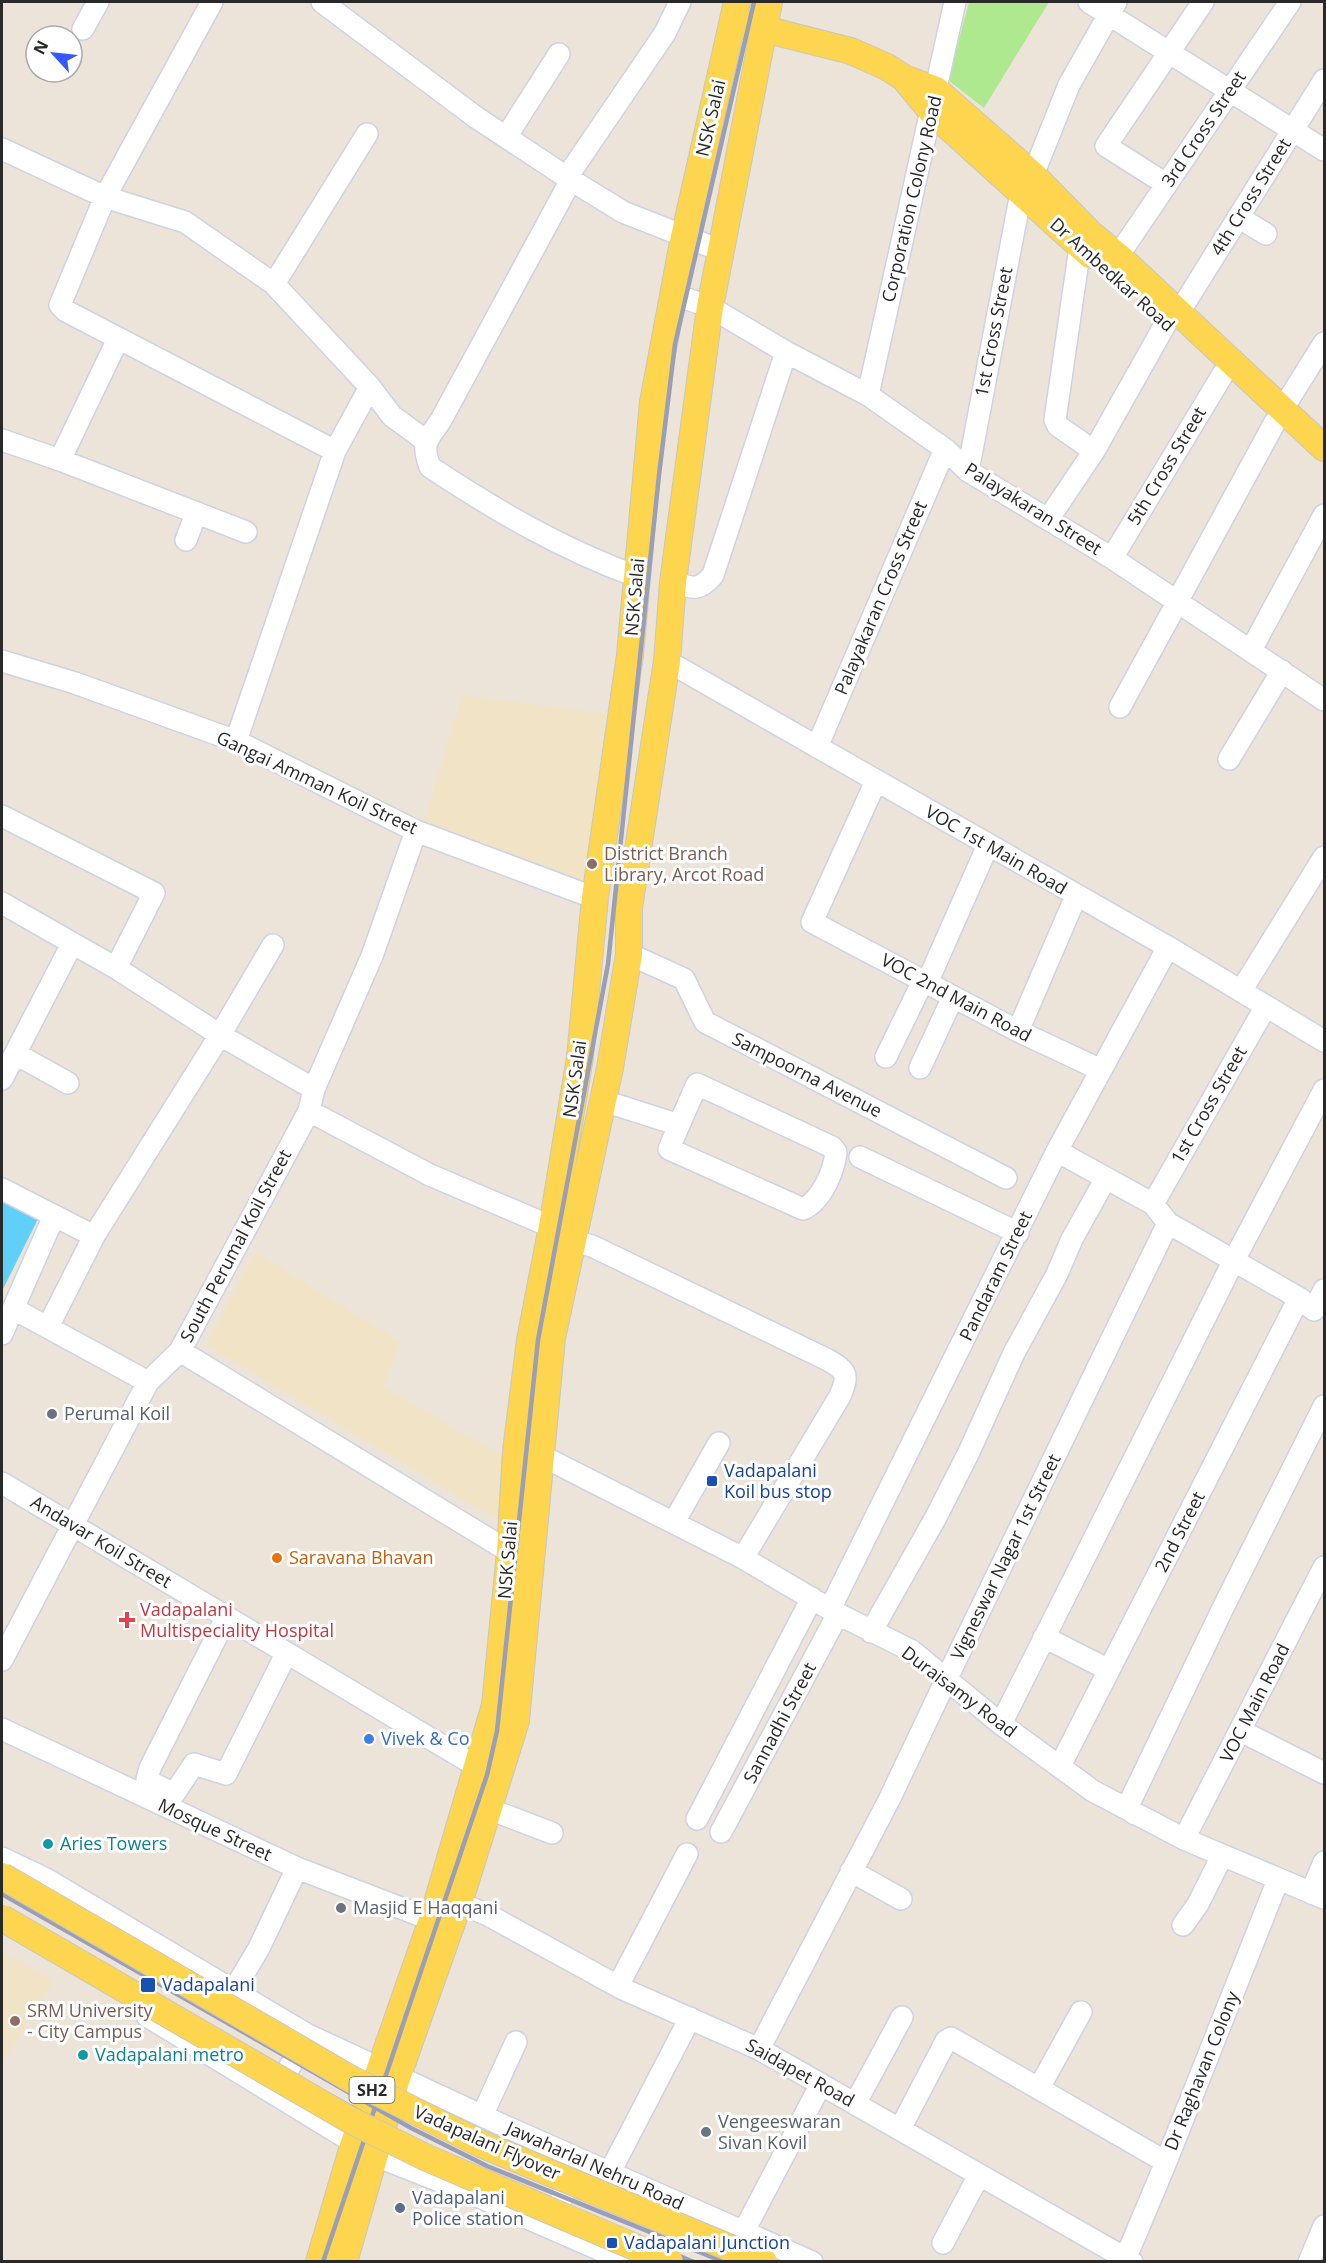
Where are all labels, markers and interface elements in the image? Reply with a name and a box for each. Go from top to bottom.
north arrow [24,24,84,84]
text: N [28,36,53,58]
street label: 3rd Cross Street [1155,66,1251,191]
street label: NSK Salai [690,77,731,159]
street label: Corporation Colony Road [876,93,947,304]
street label: 4th Cross Street [1204,133,1296,260]
street label: Dr Ambedkar Road [1045,212,1180,337]
street label: 1st Cross Street [969,265,1017,399]
street label: 5th Cross Street [1121,402,1211,529]
street label: Palayakaran Street [961,456,1107,560]
street label: Palayakaran Cross Street [828,497,932,698]
street label: NSK Salai [619,557,649,637]
street label: Gangai Amman Koil Street [213,725,422,839]
street label: VOC 1st Main Road [921,799,1072,900]
place label: District Branch Library, Arcot Road [604,841,764,886]
marker: District Branch Library, Arcot Road [585,857,599,871]
street label: VOC 2nd Main Road [877,947,1036,1047]
street label: Sampoorna Avenue [729,1026,886,1122]
street label: NSK Salai [557,1039,591,1119]
street label: 1st Cross Street [1165,1042,1251,1167]
street label: South Perumal Koil Street [174,1145,296,1346]
street label: Pandaram Street [953,1207,1037,1345]
place label: Perumal Koil [64,1401,170,1425]
marker: Perumal Koil [45,1407,59,1421]
street label: Vigneswar Nagar 1st Street [945,1450,1066,1664]
place label: Vadapalani Koil bus stop [724,1458,832,1503]
marker: Vadapalani Koil bus stop [705,1474,719,1488]
street label: 2nd Street [1149,1487,1210,1576]
street label: Andavar Koil Street [27,1490,176,1593]
street label: NSK Salai [492,1520,522,1600]
place label: Saravana Bhavan [289,1545,434,1569]
marker: Saravana Bhavan [270,1551,284,1565]
place label: Vadapalani Multispeciality Hospital [140,1597,334,1642]
marker: Vadapalani Multispeciality Hospital [118,1611,136,1629]
street label: VOC Main Road [1214,1639,1294,1766]
street label: Duraisamy Road [897,1640,1022,1742]
street label: Sannadhi Street [737,1658,821,1787]
place label: Vivek & Co [381,1726,469,1750]
marker: Vivek & Co [362,1732,376,1746]
street label: Mosque Street [155,1792,276,1866]
place label: Aries Towers [60,1831,167,1855]
marker: Aries Towers [41,1837,55,1851]
place label: Masjid E Haqqani [353,1895,498,1919]
marker: Masjid E Haqqani [334,1901,348,1915]
place label: Vadapalani [162,1972,255,1996]
marker: Vadapalani [139,1976,157,1994]
street label: Dr Raghavan Colony [1158,1987,1244,2154]
place label: SRM University - City Campus [27,1998,154,2043]
marker: SRM University - City Campus [8,2014,22,2028]
street label: Saidapet Road [742,2032,859,2112]
place label: Vadapalani metro [95,2042,244,2066]
marker: Vadapalani metro [76,2048,90,2062]
road number: SH2 [350,2077,394,2103]
street label: Vadapalani Flyover [410,2099,565,2185]
place label: Vengeeswaran Sivan Kovil [718,2109,841,2154]
street label: Jawaharlal Nehru Road [501,2114,688,2215]
marker: Vengeeswaran Sivan Kovil [699,2125,713,2139]
place label: Vadapalani Police station [412,2185,524,2230]
marker: Vadapalani Police station [393,2201,407,2215]
place label: Vadapalani Junction [624,2230,790,2254]
marker: Vadapalani Junction [605,2236,619,2250]

